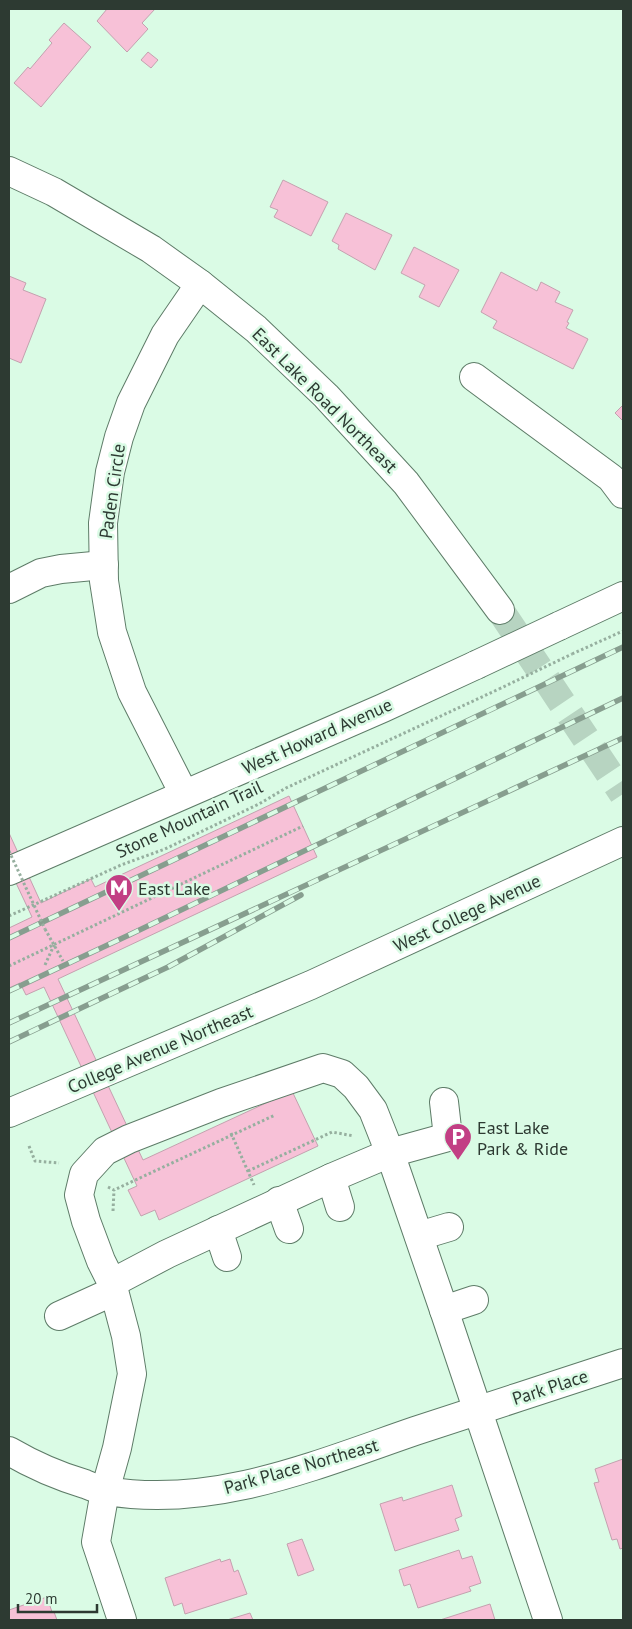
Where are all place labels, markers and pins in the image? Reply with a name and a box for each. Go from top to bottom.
metro station icon: East Lake [104,873,134,912]
place label: East Lake [138,877,211,900]
place label: East Lake Park & Ride [477,1116,568,1160]
parking icon: East Lake Park & Ride [443,1122,473,1161]

